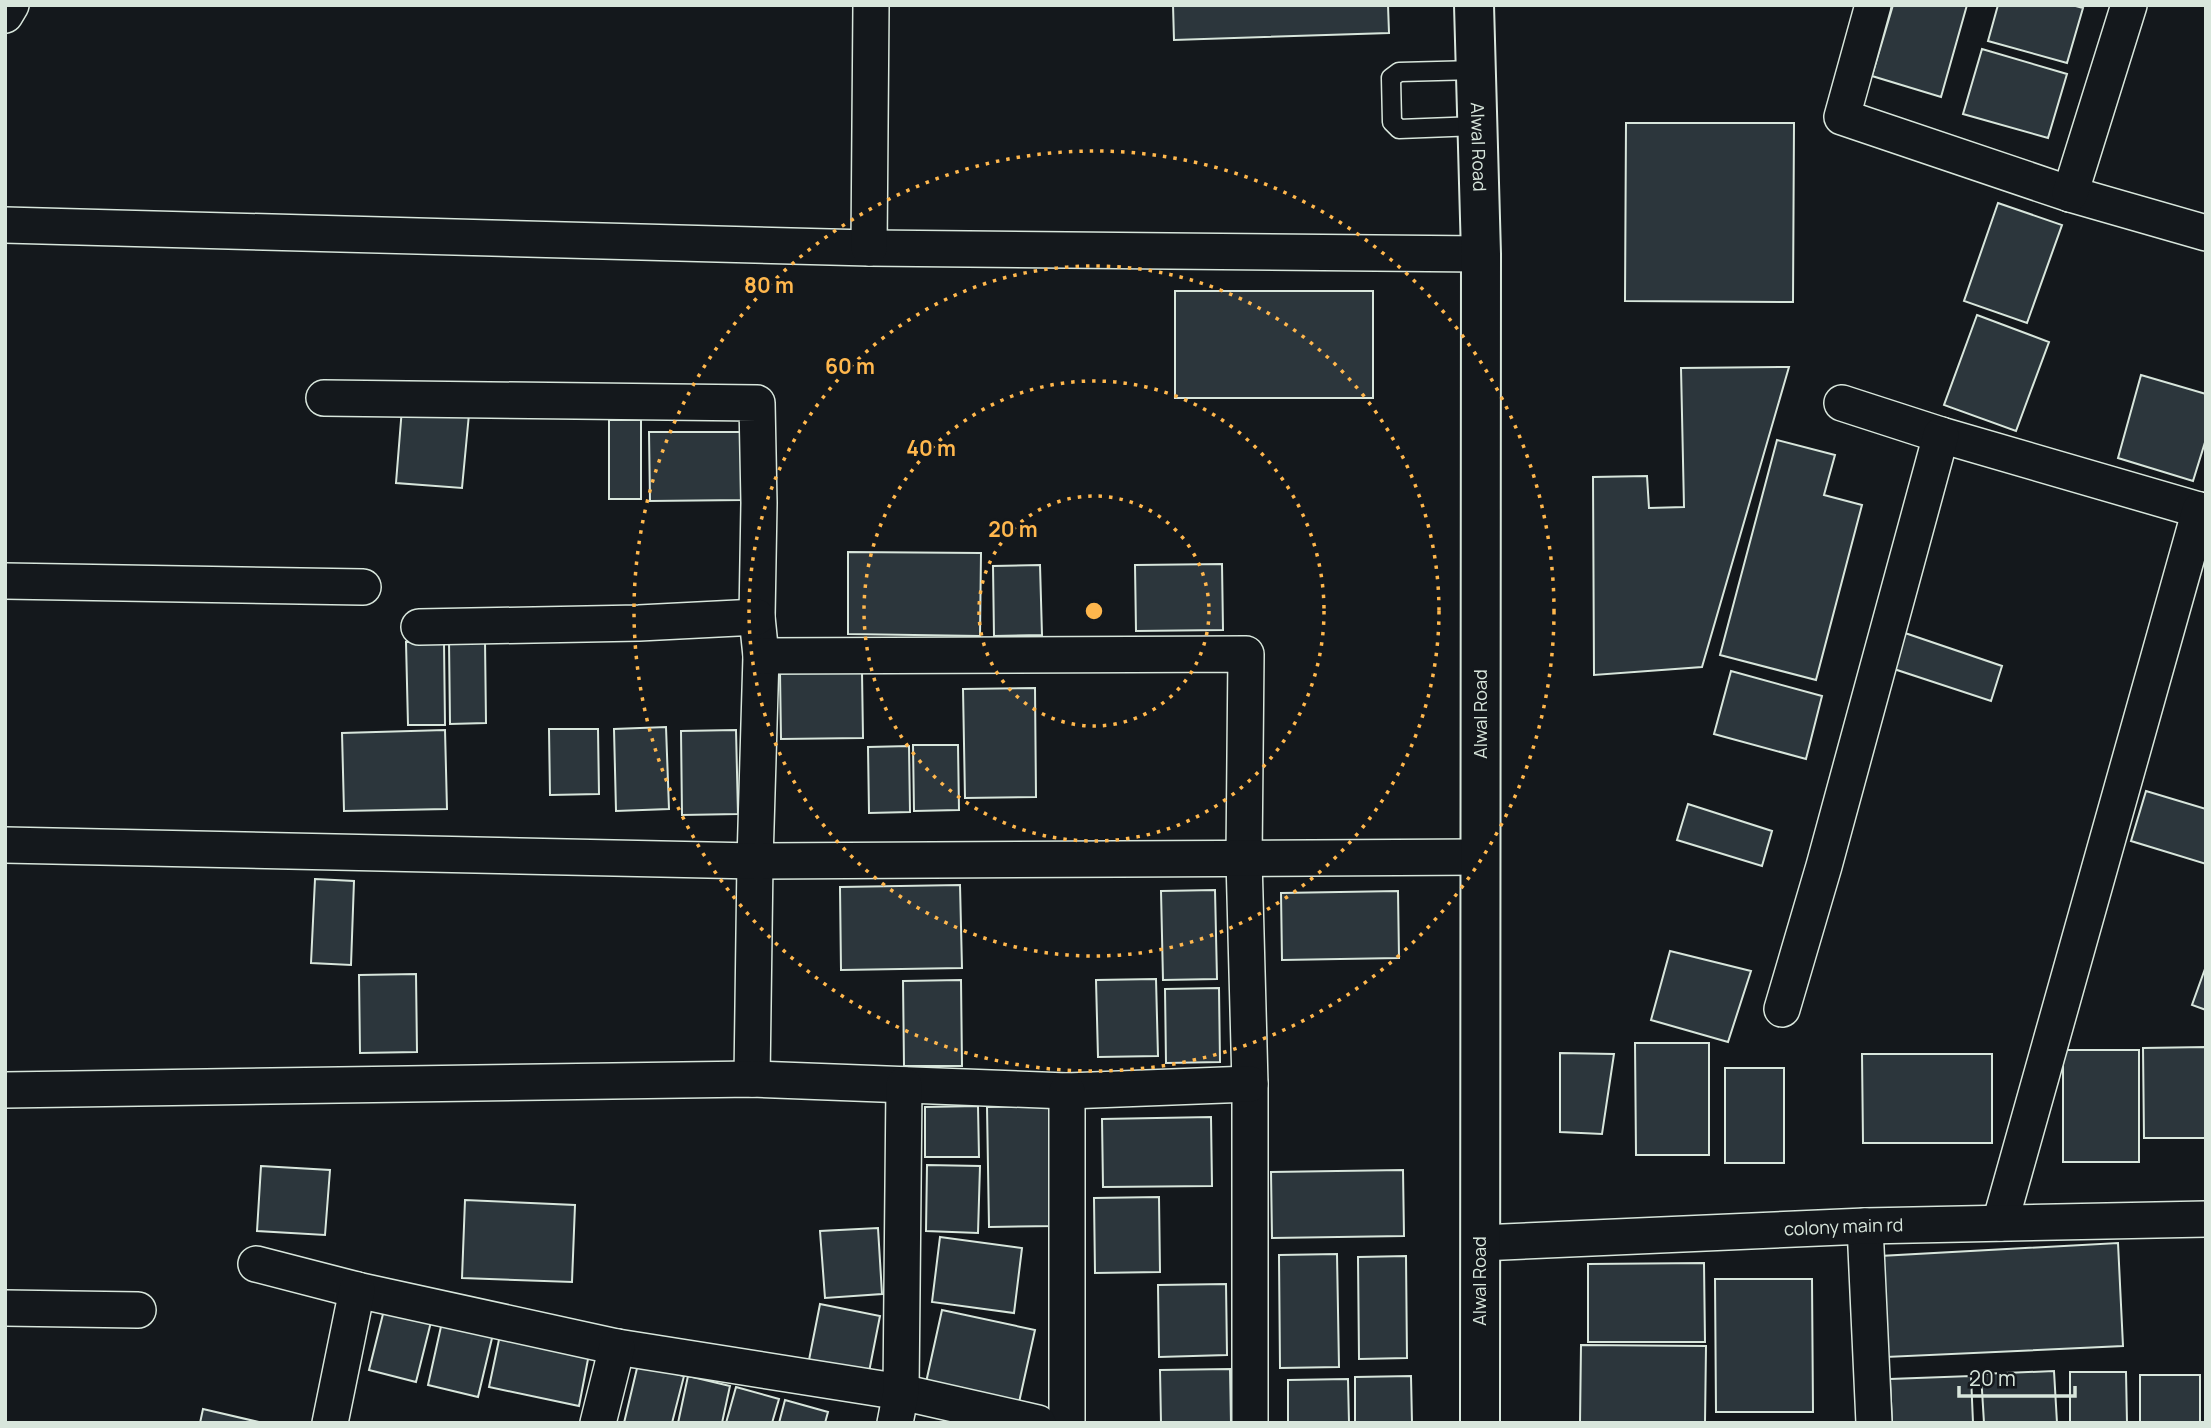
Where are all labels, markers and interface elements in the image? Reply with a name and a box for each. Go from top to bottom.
street label: Alwal Road [1466,102,1492,192]
text: 80 m [744,271,794,299]
text: 60 m [825,352,875,380]
text: 40 m [906,434,956,462]
text: 20 m [988,515,1038,543]
centre of rings [1082,599,1106,623]
street label: Alwal Road [1468,669,1492,759]
street label: colony main rd [1783,1212,1904,1241]
street label: Alwal Road [1467,1236,1491,1326]
scale bar [1959,1354,2074,1398]
text: 20 m [1969,1364,2016,1392]

